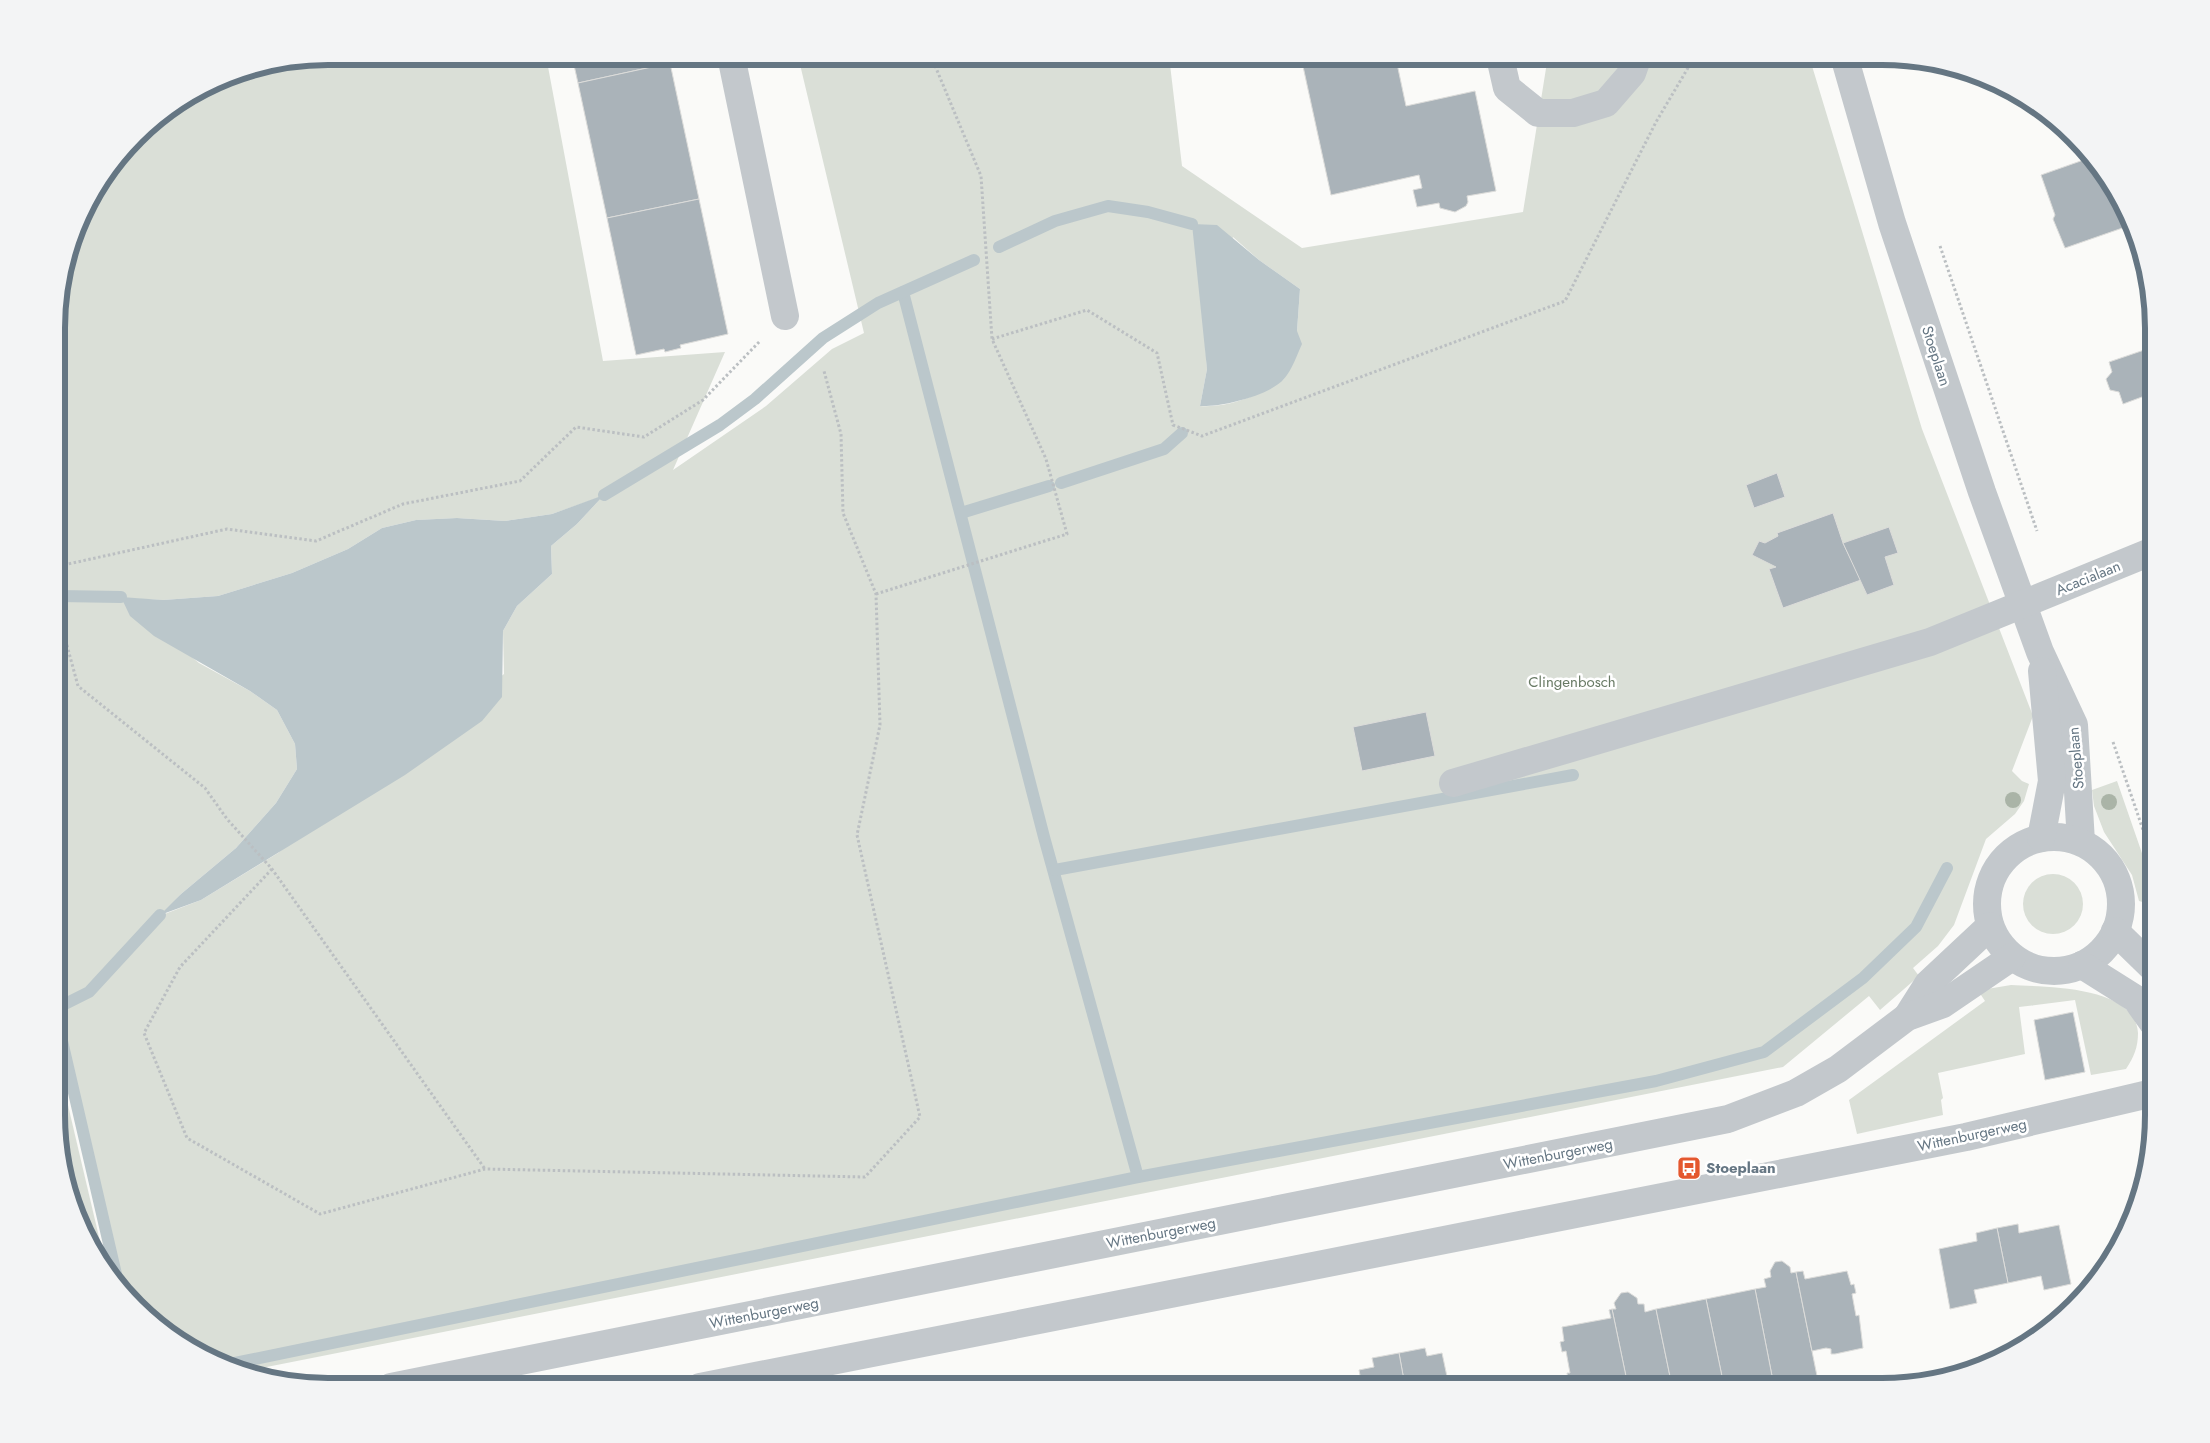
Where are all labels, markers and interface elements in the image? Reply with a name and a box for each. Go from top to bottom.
street label: Stoeplaan [1916,323,1956,389]
street label: Acacialaan [2052,555,2124,601]
park label: Clingenbosch [1528,671,1616,693]
street label: Stoeplaan [2062,726,2090,790]
street label: Wittenburgerweg [1915,1113,2029,1157]
street label: Wittenburgerweg [1501,1133,1615,1175]
bus stop icon: Stoeplaan [1676,1155,1702,1181]
place label: Stoeplaan [1706,1157,1776,1179]
street label: Wittenburgerweg [1104,1212,1218,1254]
street label: Wittenburgerweg [707,1292,821,1334]

